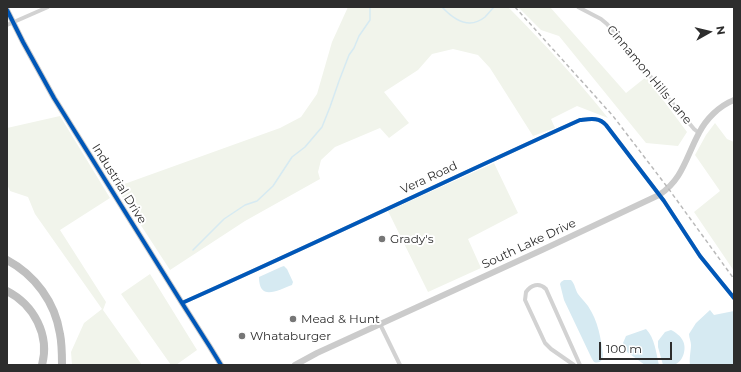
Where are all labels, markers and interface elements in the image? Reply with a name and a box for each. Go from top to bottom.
north arrow [689,12,729,52]
street label: Cinnamon Hills Lane [603,23,695,127]
text: N [713,25,728,36]
street label: Industrial Drive [89,141,149,227]
street label: Vera Road [398,159,460,197]
street label: South Lake Drive [480,216,578,272]
place label: Grady's [390,232,434,246]
marker: Grady's [377,234,387,244]
place label: Mead & Hunt [301,312,380,326]
marker: Mead & Hunt [288,314,298,324]
place label: Whataburger [250,329,331,343]
marker: Whataburger [237,331,247,341]
scale bar [601,334,674,360]
text: 100 m [606,341,642,356]

